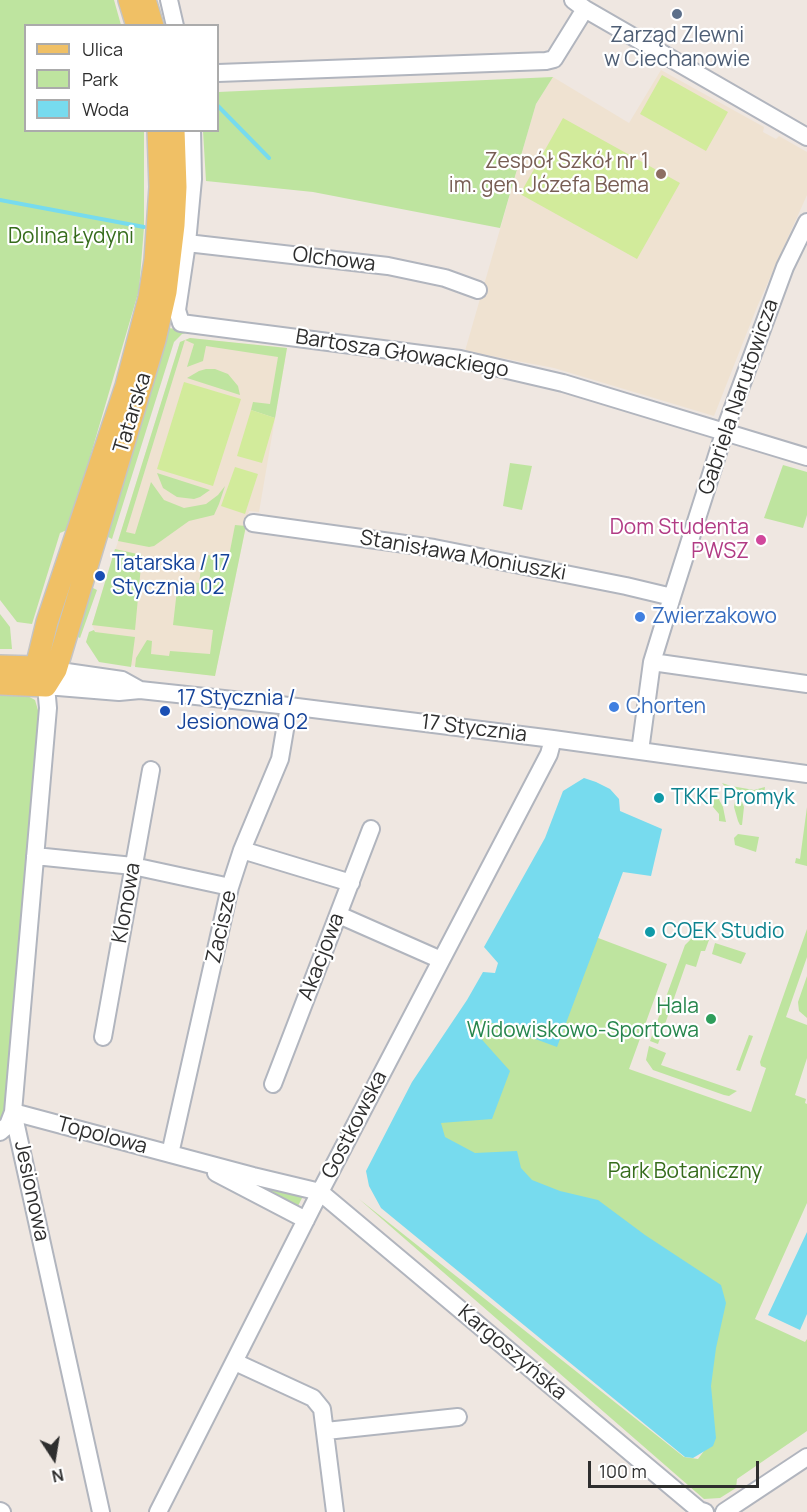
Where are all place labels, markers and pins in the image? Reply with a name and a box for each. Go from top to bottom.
marker: Zarząd Zlewni w Ciechanowie [670,7,684,21]
place label: Zarząd Zlewni w Ciechanowie [604,23,750,73]
place label: Zespół Szkół nr 1 im. gen. Józefa Bema [449,149,649,199]
marker: Zespół Szkół nr 1 im. gen. Józefa Bema [654,167,668,181]
place label: Dom Studenta PWSZ [610,515,749,565]
marker: Dom Studenta PWSZ [754,533,768,547]
place label: Tatarska / 17 Stycznia 02 [112,551,230,601]
marker: Tatarska / 17 Stycznia 02 [93,569,107,583]
place label: Zwierzakowo [652,604,777,630]
marker: Zwierzakowo [633,610,647,624]
place label: 17 Stycznia / Jesionowa 02 [177,686,308,736]
place label: Chorten [626,694,706,720]
marker: Chorten [607,700,621,714]
marker: 17 Stycznia / Jesionowa 02 [158,704,172,718]
place label: TKKF Promyk [671,785,795,811]
marker: TKKF Promyk [652,791,666,805]
place label: COEK Studio [662,919,784,945]
marker: COEK Studio [643,925,657,939]
place label: Hala Widowiskowo-Sportowa [467,994,699,1044]
marker: Hala Widowiskowo-Sportowa [704,1012,718,1026]

